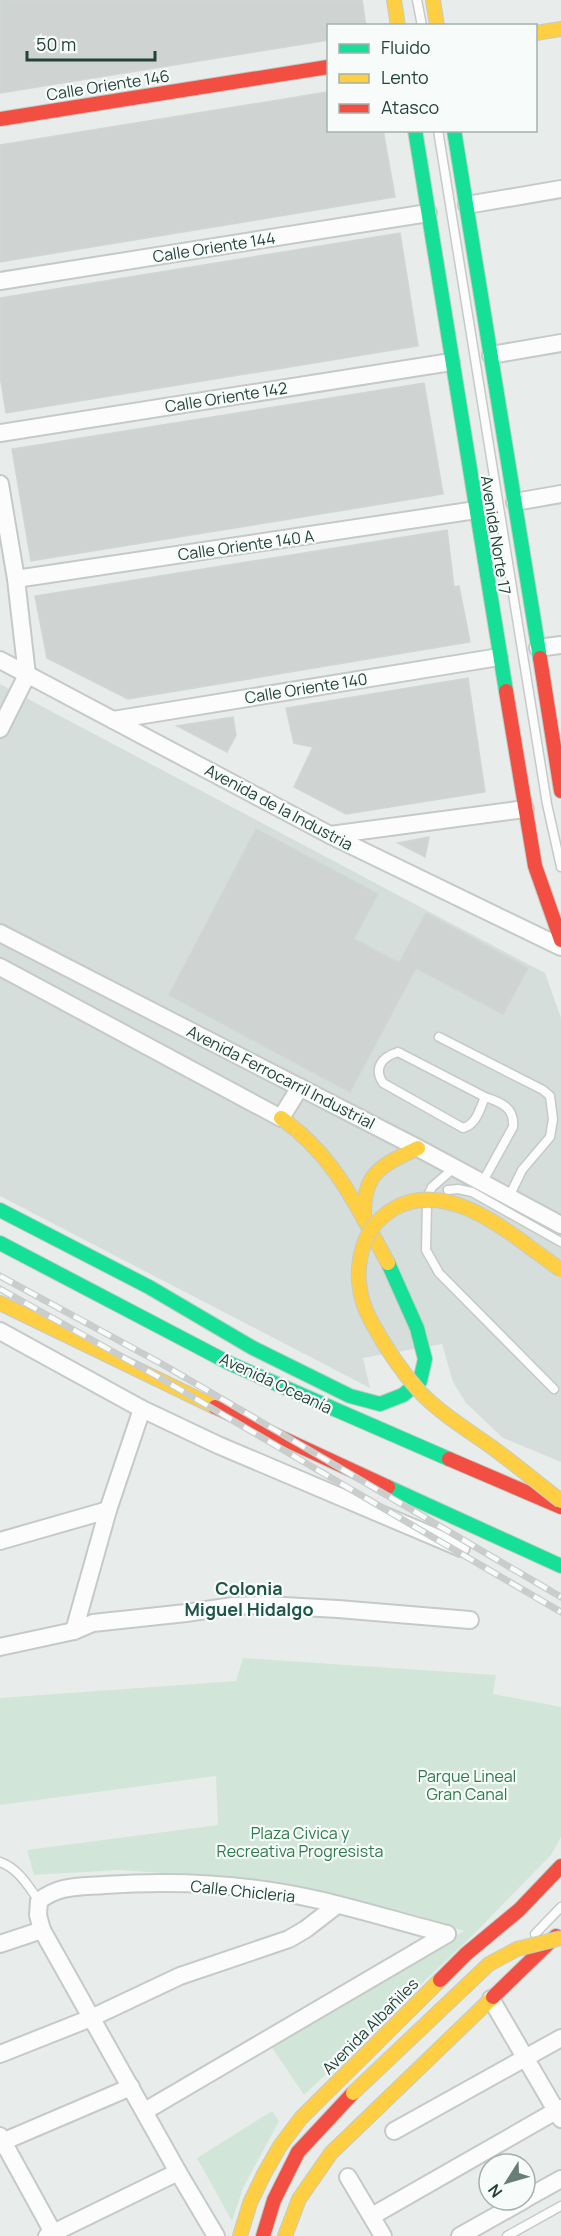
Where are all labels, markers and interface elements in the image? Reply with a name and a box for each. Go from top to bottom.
scale bar [27,24,154,62]
legend [327,24,537,132]
text: 50 m [36,32,76,56]
text: Fluido [381,35,430,59]
street label: Calle Oriente 146 [45,64,171,106]
text: Lento [381,65,429,89]
text: Atasco [381,95,439,119]
street label: Calle Oriente 144 [151,226,277,268]
street label: Calle Oriente 142 [163,376,289,418]
street label: Avenida Norte 17 [476,474,516,596]
street label: Calle Oriente 140 A [176,525,316,565]
street label: Calle Oriente 140 [243,667,369,709]
street label: Avenida de la Industria [201,759,357,855]
street label: Avenida Ferrocarril Industrial [183,1020,379,1134]
street label: Avenida Oceanía [216,1347,336,1419]
district label: Colonia Miguel Hidalgo [184,1576,314,1621]
park label: Parque Lineal Gran Canal [418,1765,516,1805]
park label: Plaza Civica y Recreativa Progresista [217,1822,383,1862]
street label: Calle Chicleria [190,1875,296,1907]
street label: Avenida Albañiles [317,1973,423,2079]
north arrow [477,2152,537,2212]
text: N [483,2180,507,2202]

